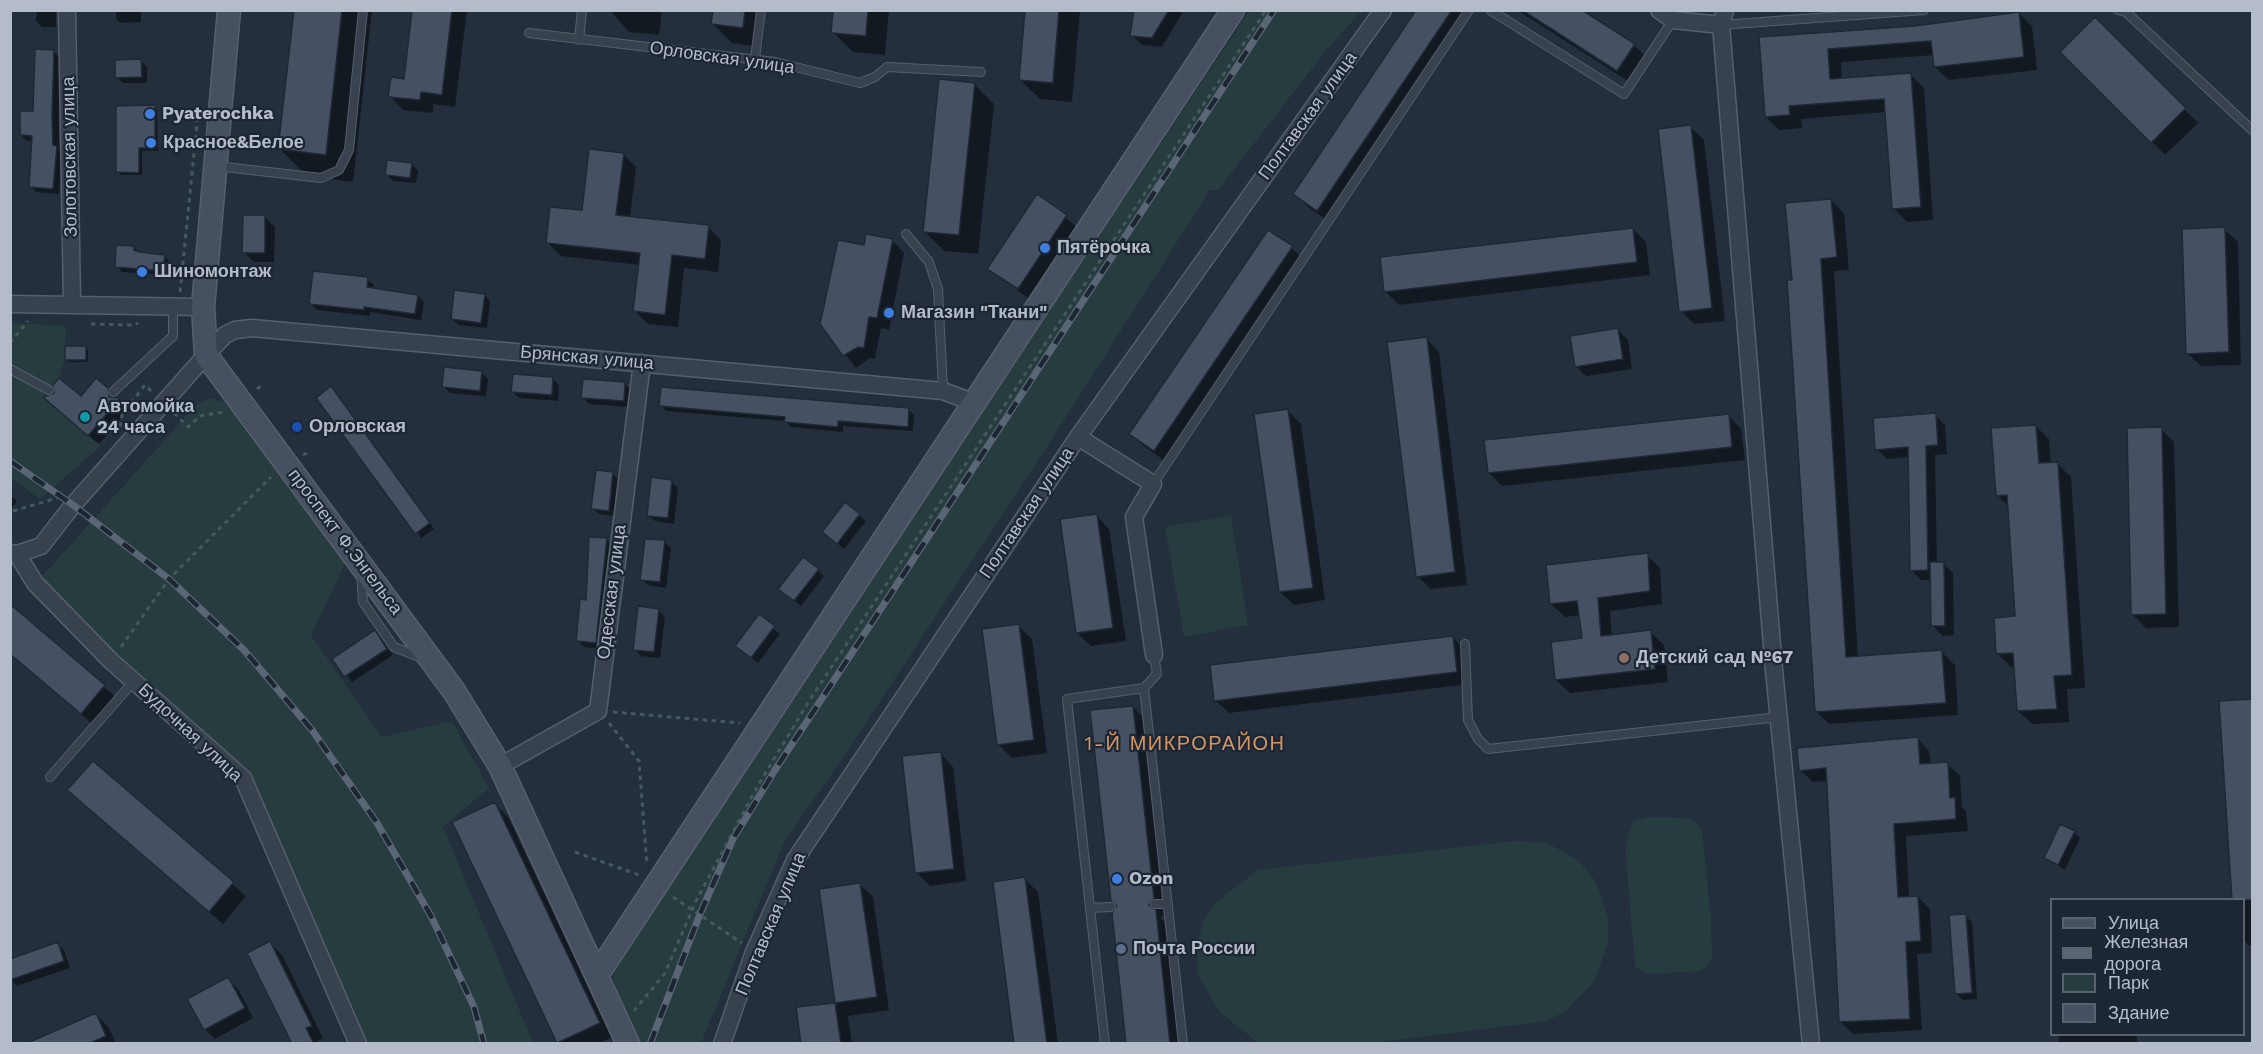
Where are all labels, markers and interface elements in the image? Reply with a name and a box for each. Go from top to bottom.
street label: Орловская улица [648,37,796,79]
street label: Полтавская улица [1254,48,1362,184]
street label: Золотовская улица [58,76,82,238]
place label: Pyaterochka [162,103,274,125]
marker: Pyaterochka [143,107,157,121]
place label: Красное&Белое [163,132,304,154]
marker: Красное&Белое [144,136,158,150]
place label: Пятёрочка [1057,237,1150,259]
marker: Пятёрочка [1038,241,1052,255]
place label: Шиномонтаж [154,261,271,283]
marker: Шиномонтаж [135,265,149,279]
place label: Магазин "Ткани" [901,302,1047,324]
marker: Магазин "Ткани" [882,306,896,320]
street label: Брянская улица [519,341,655,375]
place label: Автомойка 24 часа [97,396,194,438]
marker: Автомойка 24 часа [78,410,92,424]
place label: Орловская [309,416,406,438]
marker: Орловская [290,420,304,434]
street label: Полтавская улица [975,443,1079,583]
street label: проспект Ф.Энгельса [283,465,407,619]
street label: Одесская улица [593,523,631,661]
place label: Детский сад №67 [1636,647,1793,669]
marker: Детский сад №67 [1617,651,1631,665]
street label: Будочная улица [133,679,247,787]
district label: 1-Й МИКРОРАЙОН [1084,732,1286,756]
street label: Полтавская улица [731,849,811,999]
place label: Ozon [1129,868,1173,890]
marker: Ozon [1110,872,1124,886]
legend [2050,898,2245,1036]
text: Улица [2108,912,2159,933]
text: Железная дорога [2104,931,2188,974]
place label: Почта России [1133,938,1255,960]
marker: Почта России [1114,942,1128,956]
text: Парк [2108,972,2149,993]
text: Здание [2108,1002,2169,1023]

